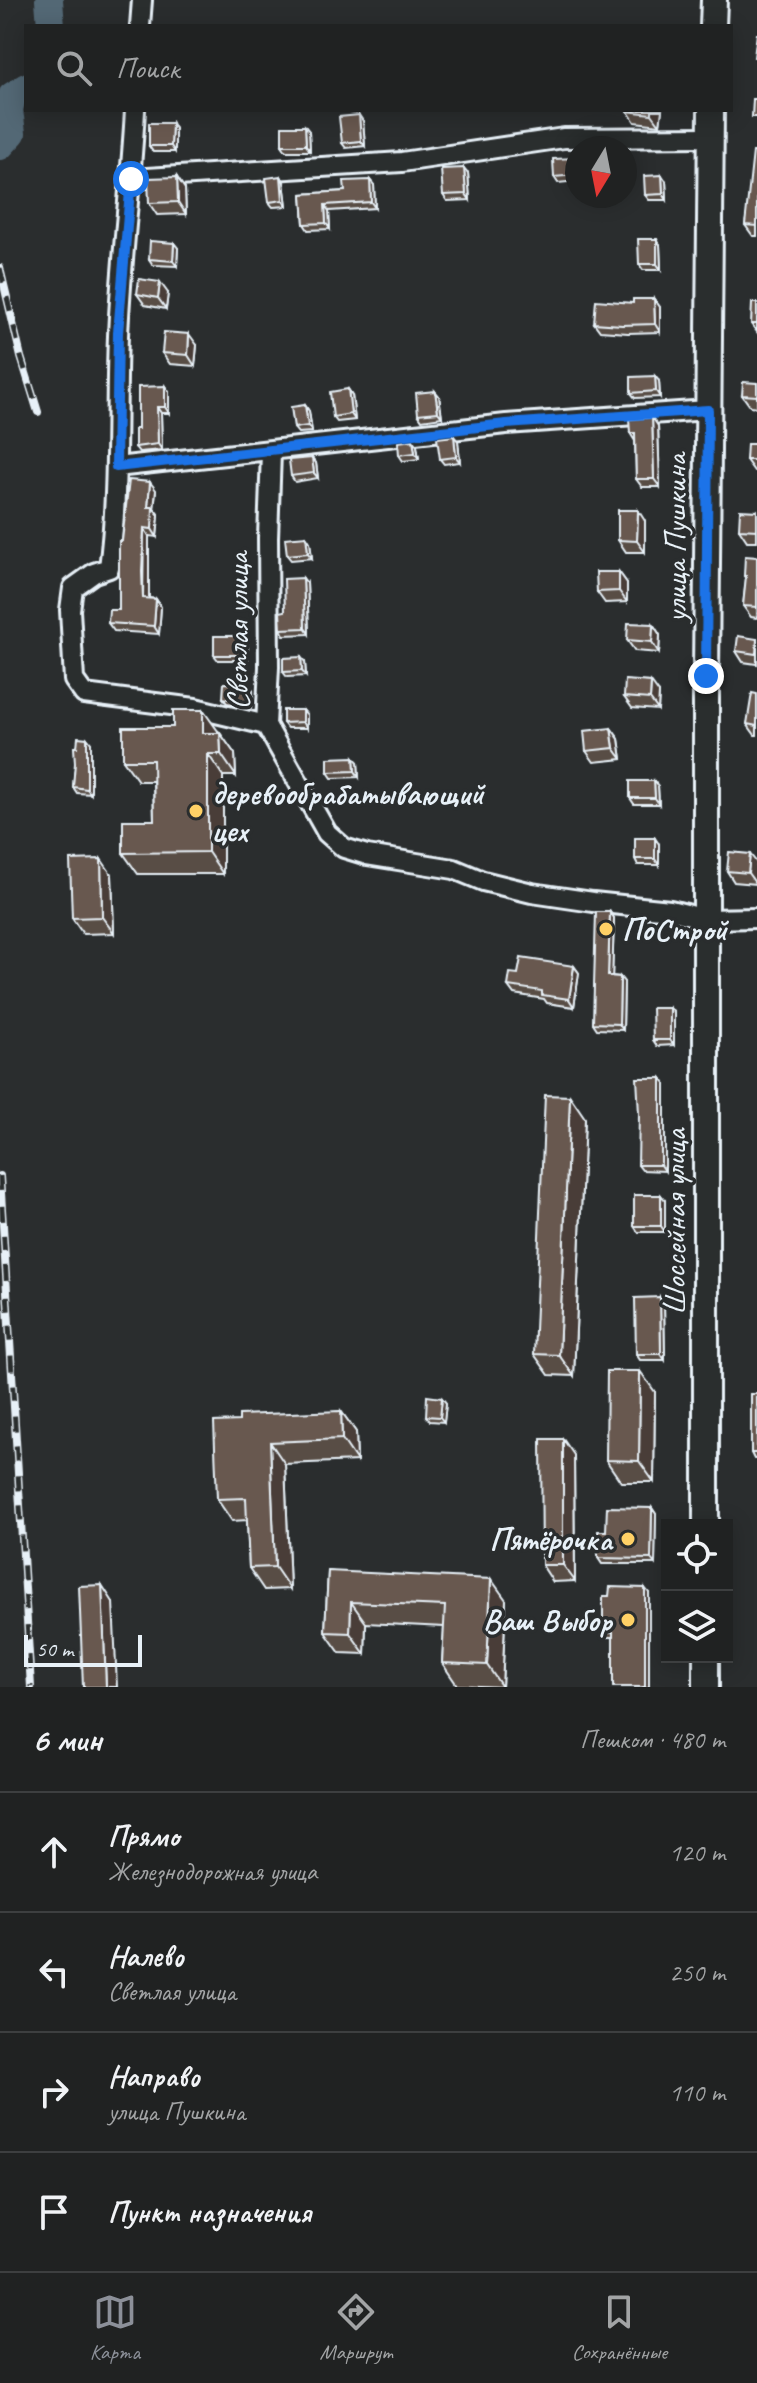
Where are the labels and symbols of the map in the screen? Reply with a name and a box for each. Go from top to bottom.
north arrow [565,136,637,208]
route start [113,161,149,197]
street label: улица Пушкина [655,451,696,624]
street label: Светлая улица [217,549,258,710]
route end [688,658,724,694]
place label: деревообрабатывающий цех [212,773,486,851]
marker: деревообрабатывающий цех [187,802,205,820]
place label: ПоСтрой [622,909,729,950]
marker: ПоСтрой [597,920,615,938]
street label: Шоссейная улица [654,1127,695,1315]
place label: Пятёрочка [489,1519,614,1560]
marker: Пятёрочка [619,1530,637,1548]
place label: Ваш Выбор [483,1600,614,1641]
marker: Ваш Выбор [619,1611,637,1629]
scale bar [24,1631,142,1667]

